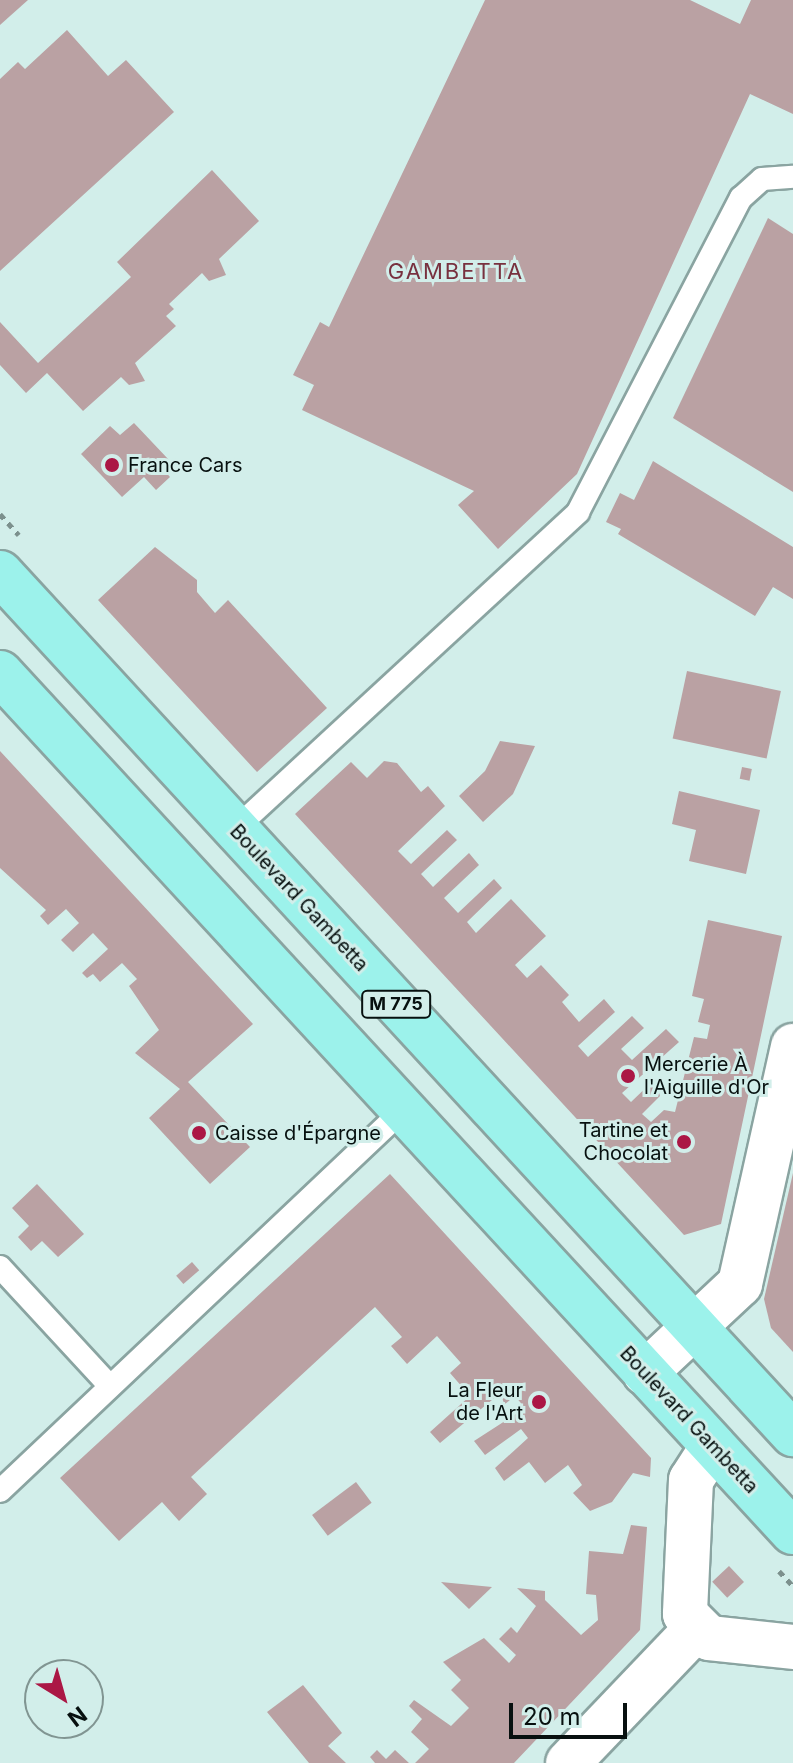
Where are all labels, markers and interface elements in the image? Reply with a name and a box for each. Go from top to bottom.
district label: GAMBETTA [388,259,524,285]
place label: France Cars [128,453,242,477]
marker: France Cars [103,456,121,474]
street label: Boulevard Gambetta [225,820,373,976]
road number: M 775 [360,990,432,1018]
place label: Mercerie À l'Aiguille d'Or [644,1052,769,1099]
marker: Mercerie À l'Aiguille d'Or [619,1067,637,1085]
place label: Tartine et Chocolat [579,1118,668,1165]
place label: Caisse d'Épargne [215,1121,381,1145]
marker: Caisse d'Épargne [190,1124,208,1142]
marker: Tartine et Chocolat [675,1133,693,1151]
street label: Boulevard Gambetta [615,1342,763,1498]
place label: La Fleur de l'Art [447,1378,523,1425]
marker: La Fleur de l'Art [530,1393,548,1411]
north arrow [24,1659,104,1739]
scale bar [513,1687,631,1737]
text: N [63,1701,92,1732]
text: 20 m [523,1702,581,1731]

